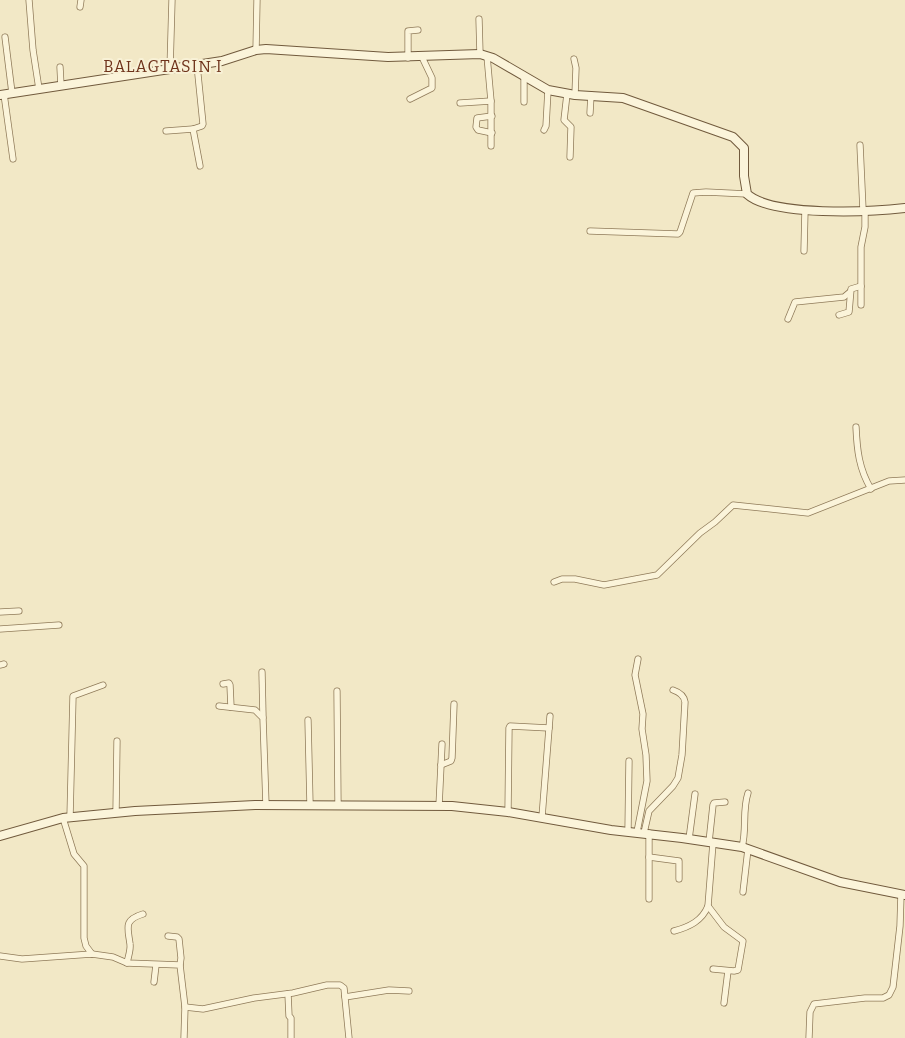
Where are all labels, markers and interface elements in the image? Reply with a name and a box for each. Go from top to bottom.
district label: BALAGTASIN I [103,57,223,76]

